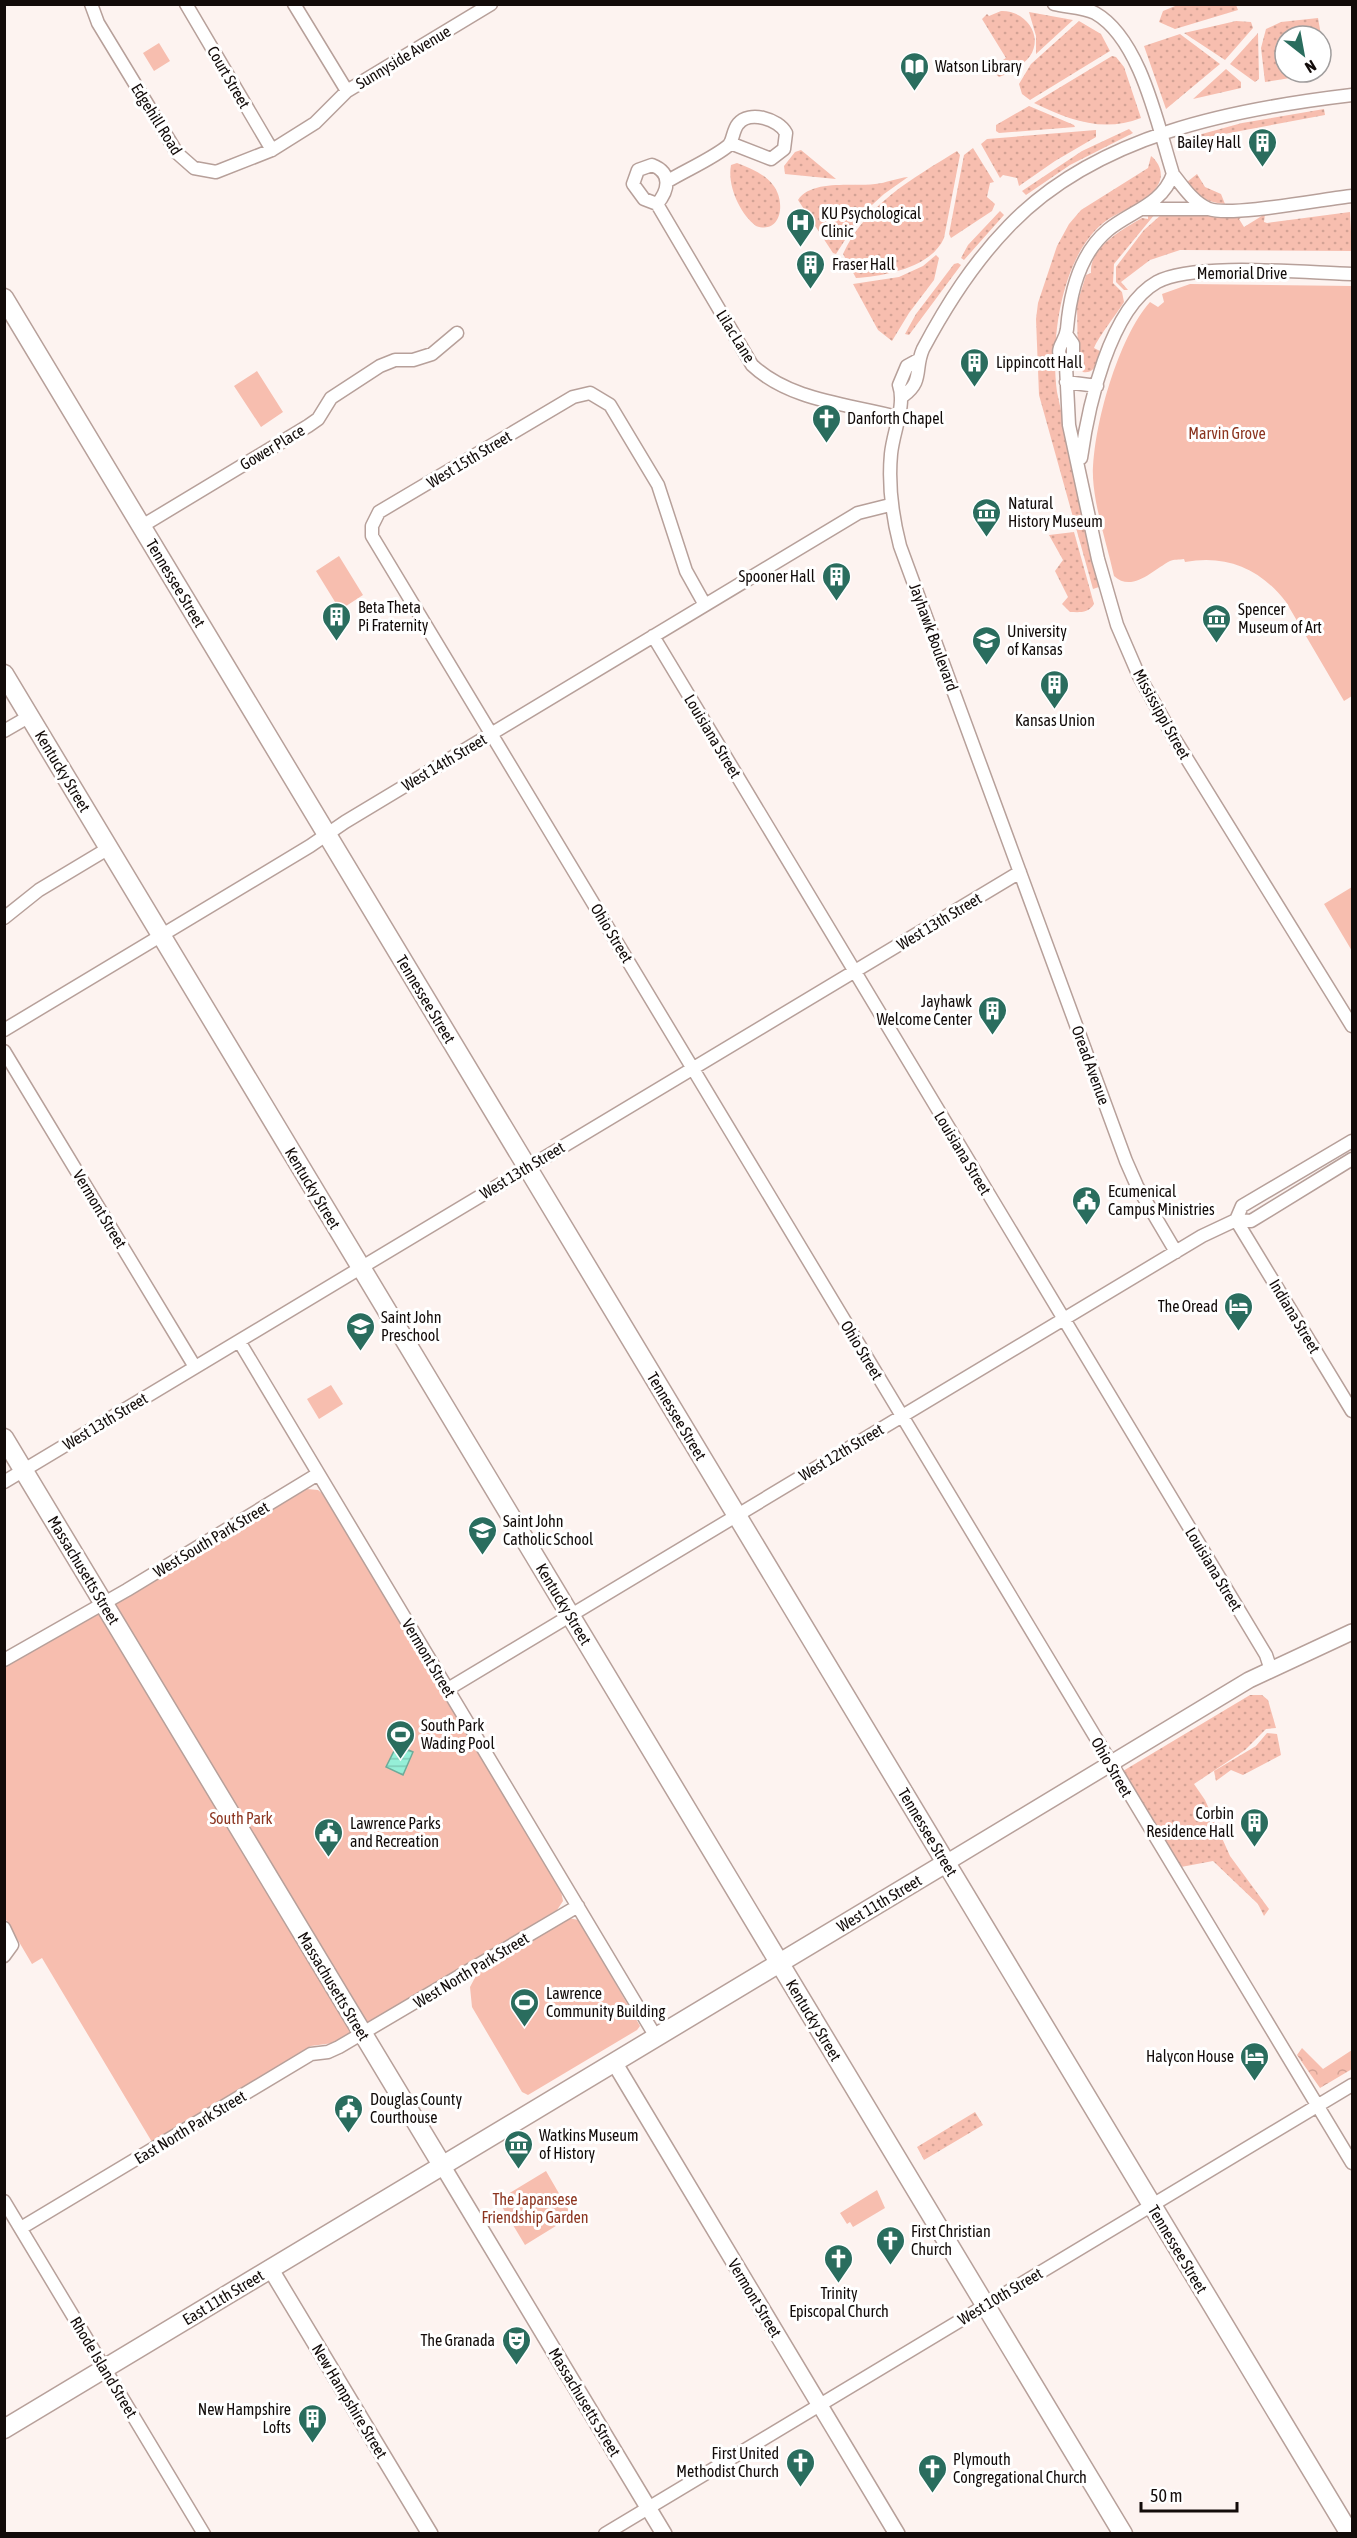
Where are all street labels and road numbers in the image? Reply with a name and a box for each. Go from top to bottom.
street label: Sunnyside Avenue [352,22,454,93]
street label: Court Street [204,43,254,112]
street label: Edgehill Road [127,80,186,159]
street label: Memorial Drive [1197,264,1287,282]
street label: Lilac Lane [713,306,759,366]
street label: Gower Place [236,421,308,473]
street label: West 15th Street [423,426,515,491]
street label: Tennessee Street [143,536,209,630]
street label: Jayhawk Boulevard [905,581,962,694]
street label: Mississippi Street [1129,666,1194,763]
street label: Louisiana Street [681,691,745,781]
street label: Kentucky Street [31,727,95,816]
street label: West 14th Street [398,729,490,794]
street label: West 13th Street [893,888,985,953]
street label: Ohio Street [587,900,637,966]
street label: Tennessee Street [393,952,459,1046]
street label: Oread Avenue [1068,1023,1114,1107]
street label: Louisiana Street [931,1108,995,1198]
street label: West 13th Street [476,1137,568,1202]
street label: Kentucky Street [281,1144,345,1233]
street label: Vermont Street [70,1167,131,1252]
street label: Indiana Street [1266,1276,1324,1357]
street label: Ohio Street [837,1317,887,1383]
street label: Tennessee Street [644,1369,710,1463]
street label: West 13th Street [59,1388,151,1453]
street label: West 12th Street [795,1419,887,1484]
street label: West South Park Street [150,1497,272,1581]
street label: Massachusetts Street [45,1512,124,1628]
street label: Louisiana Street [1182,1524,1246,1614]
street label: Kentucky Street [532,1560,596,1649]
street label: Vermont Street [399,1616,460,1701]
street label: Ohio Street [1088,1734,1136,1800]
street label: Tennessee Street [895,1785,961,1879]
street label: West 11th Street [833,1870,925,1935]
street label: Massachusetts Street [295,1928,374,2044]
street label: West North Park Street [410,1928,532,2011]
street label: Kentucky Street [782,1976,846,2065]
street label: East North Park Street [131,2086,249,2167]
street label: Tennessee Street [1145,2202,1211,2296]
street label: Vermont Street [725,2256,786,2341]
street label: West 10th Street [954,2263,1046,2328]
street label: East 11th Street [179,2266,267,2328]
street label: Rhode Island Street [67,2313,141,2421]
street label: New Hampshire Street [308,2340,392,2462]
street label: Massachusetts Street [546,2344,625,2460]

